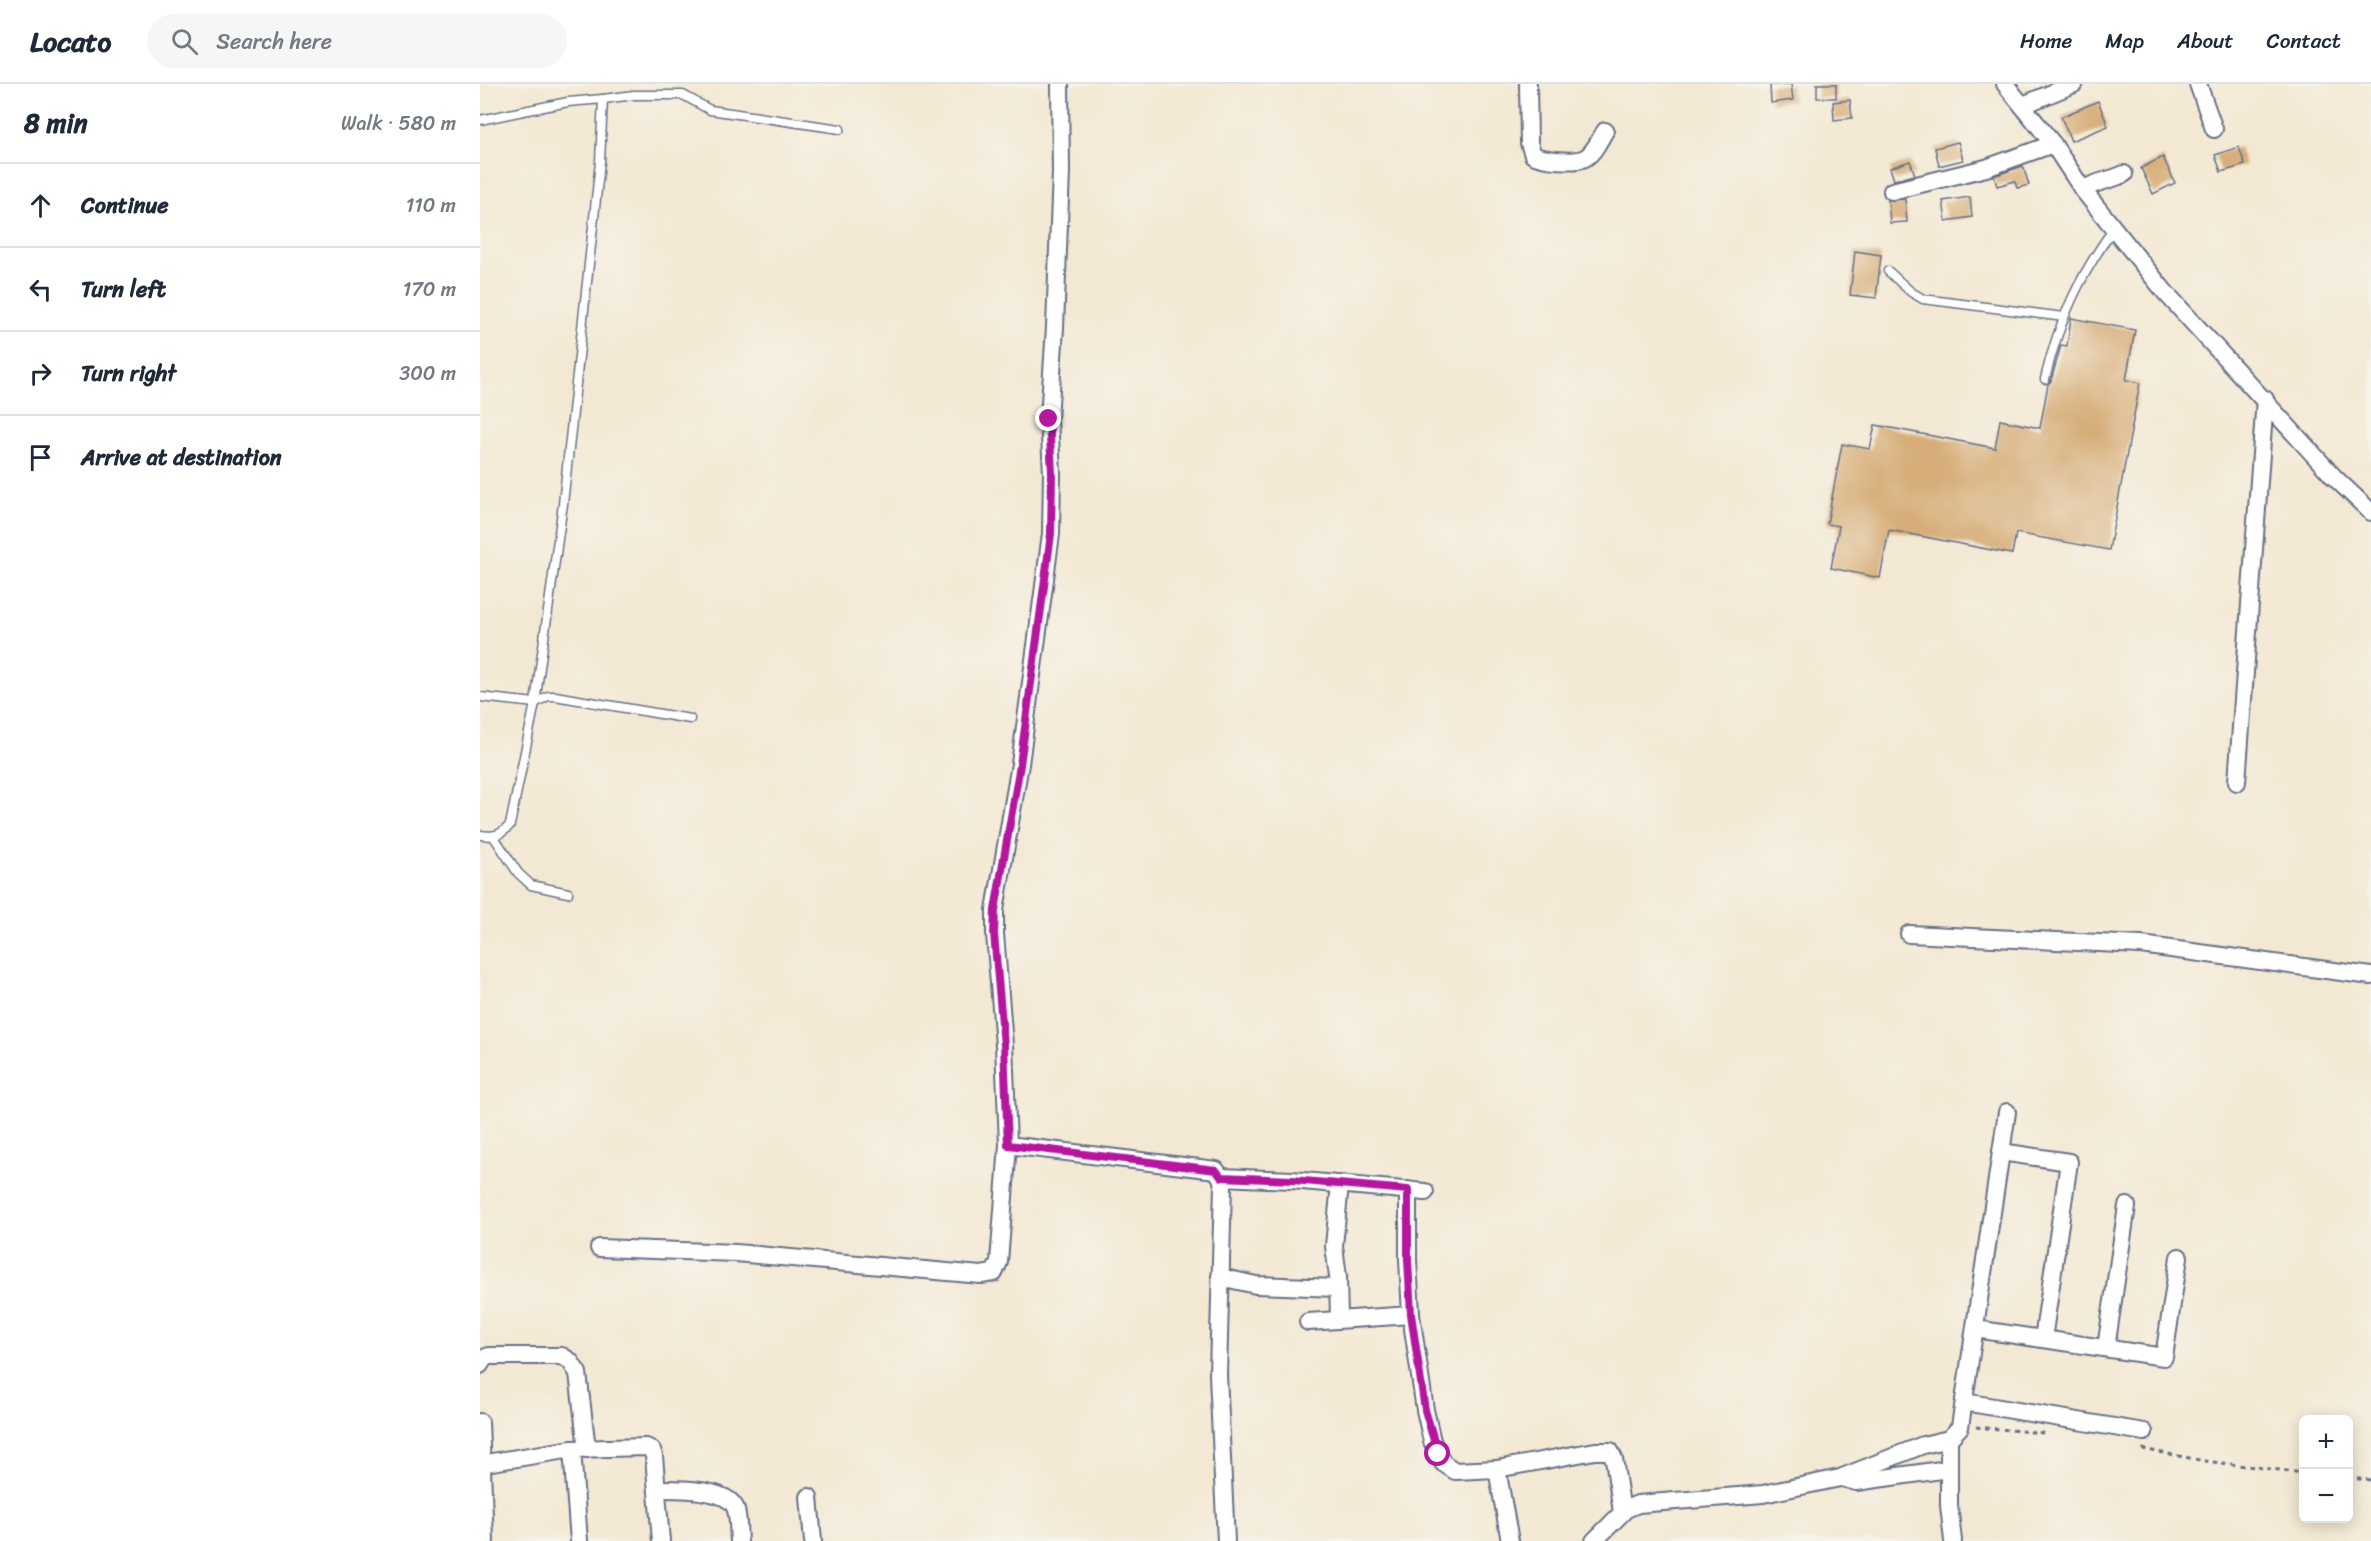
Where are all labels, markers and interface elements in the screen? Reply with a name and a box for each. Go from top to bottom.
search box [147,14,567,68]
text: Locato [30,17,111,66]
text: Search here [216,22,332,61]
text: Home [2020,22,2072,60]
text: Map [2105,22,2144,60]
text: About [2177,22,2234,60]
text: Contact [2267,22,2341,60]
icon: search [168,25,201,58]
text: 8 min [24,100,88,146]
text: Walk · 580 m [341,106,456,141]
text: Continue [81,186,169,225]
text: 110 m [406,188,456,223]
icon: ahead [24,189,57,222]
text: Turn left [81,270,166,309]
text: 170 m [403,272,456,307]
icon: left [24,273,57,306]
text: Turn right [81,354,176,393]
text: 300 m [399,356,456,391]
icon: right [24,357,57,390]
route end [1035,405,1061,431]
text: Arrive at destination [81,438,282,477]
icon: arrive [24,441,57,474]
map controls [2299,1415,2353,1523]
button: + [2299,1415,2353,1469]
route start [1424,1440,1450,1466]
button: − [2299,1469,2353,1523]

